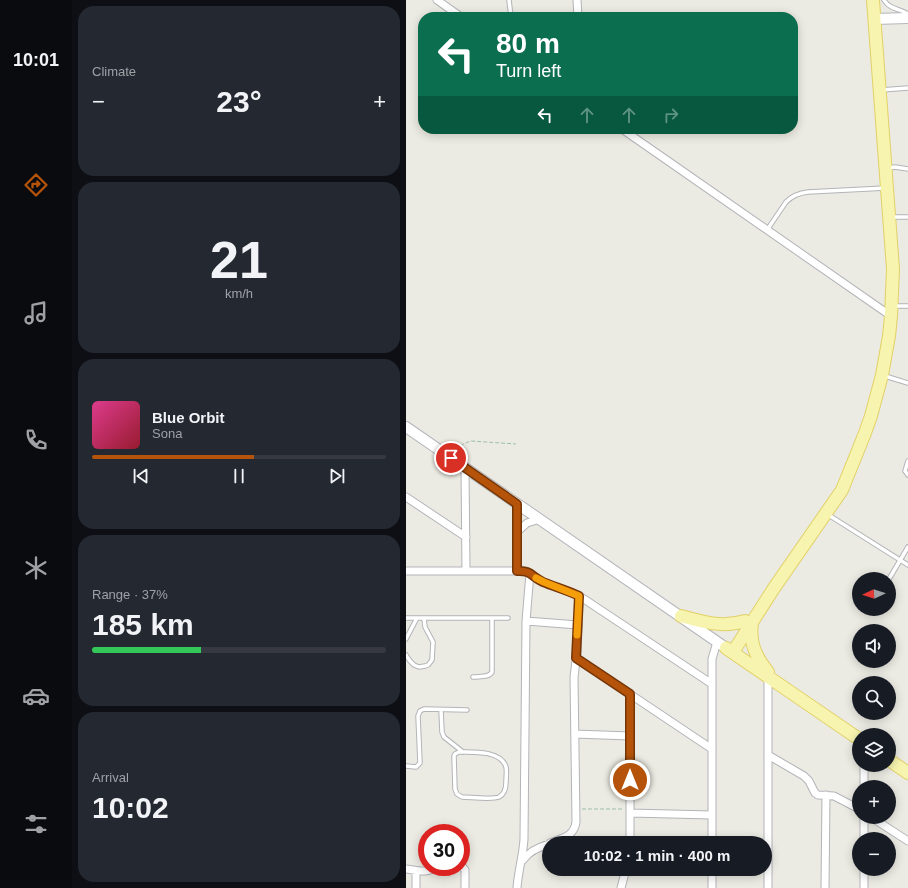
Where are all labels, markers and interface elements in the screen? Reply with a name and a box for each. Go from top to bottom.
icon: left [430,28,482,80]
text: 80 m [496,28,560,59]
text: 10:01 [13,50,59,70]
text: Turn left [496,61,561,81]
text: Climate [92,64,136,79]
text: 23° [216,85,262,118]
text: − [92,89,105,114]
text: + [373,89,386,114]
icon: left [534,104,556,126]
icon: ahead [576,104,598,126]
icon: ahead [618,104,640,126]
icon: right [660,104,682,126]
icon: directions [22,171,50,199]
text: 21 [210,231,268,289]
text: km/h [225,286,253,301]
icon: music [22,299,50,327]
text: Blue Orbit [152,409,225,426]
icon: phone [22,426,50,454]
text: Sona [152,426,182,441]
pin [434,441,468,475]
icon: arrive [440,447,462,469]
icon: previous [130,465,152,487]
icon: pause [228,465,250,487]
icon: next [326,465,348,487]
icon: climate [22,554,50,582]
north arrow [852,572,896,616]
map controls [852,572,896,876]
text: Range · 37% [92,587,168,602]
text: 185 km [92,608,194,641]
button: sound [852,624,896,668]
button: search [852,676,896,720]
icon: car [22,682,50,710]
button: layers [852,728,896,772]
position arrow [609,759,651,801]
text: Arrival [92,770,129,785]
button: + [852,780,896,824]
text: 10:02 [92,791,169,824]
icon: filters [22,810,50,838]
speed limit sign: 30 [418,824,470,876]
button: − [852,832,896,876]
text: 10:02 · 1 min · 400 m [584,847,730,864]

